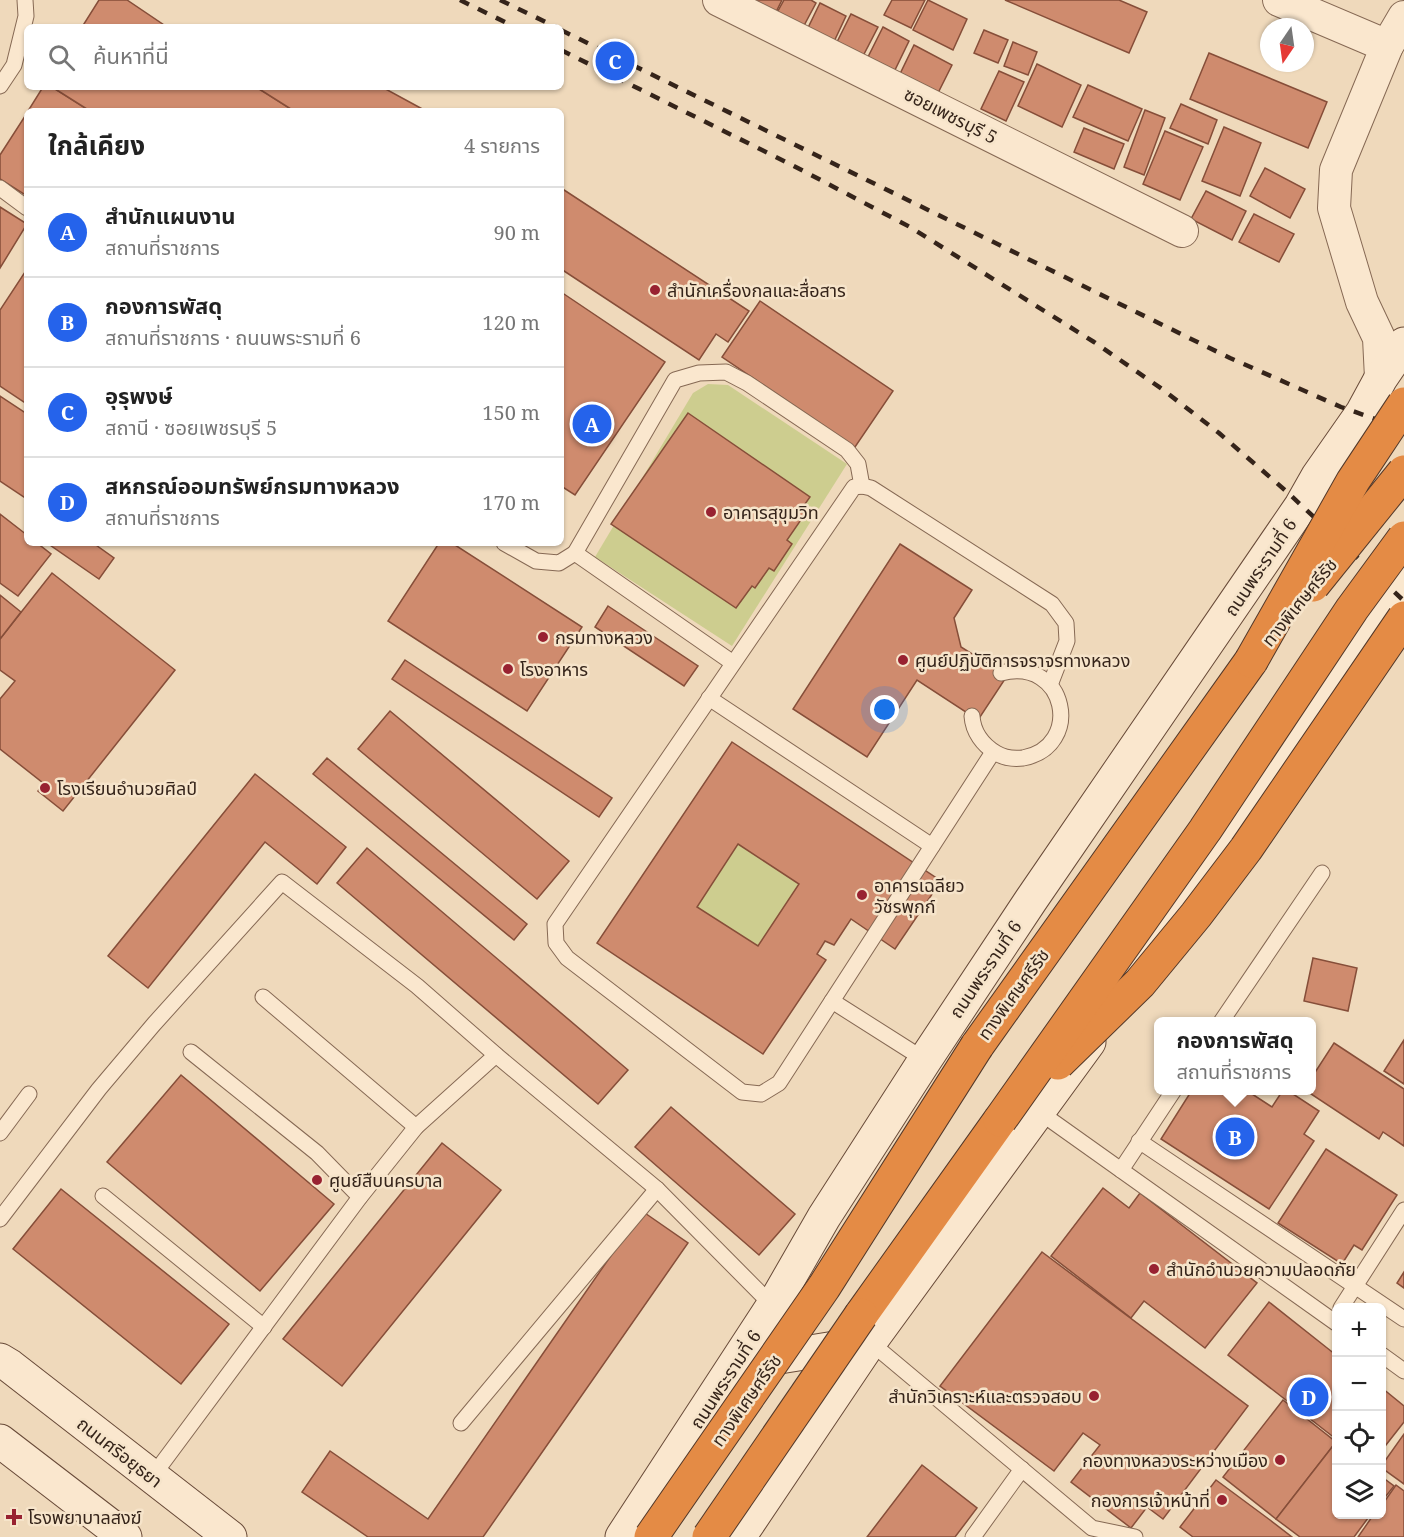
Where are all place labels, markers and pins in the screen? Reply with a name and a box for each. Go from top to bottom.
pin: C [596,38,634,84]
place label: สำนักเครื่องกลและสื่อสาร [667,278,846,302]
marker: สำนักเครื่องกลและสื่อสาร [648,283,662,297]
pin: A [572,402,612,446]
place label: อาคารสุขุมวิท [723,500,819,524]
marker: อาคารสุขุมวิท [704,505,718,519]
place label: กรมทางหลวง [555,625,653,649]
marker: กรมทางหลวง [536,630,550,644]
place label: ศูนย์ปฏิบัติการจราจรทางหลวง [915,648,1130,673]
marker: ศูนย์ปฏิบัติการจราจรทางหลวง [896,653,910,667]
place label: โรงอาหาร [520,657,588,681]
marker: โรงอาหาร [501,662,515,676]
place label: โรงเรียนอำนวยศิลป์ [57,776,197,800]
marker: โรงเรียนอำนวยศิลป์ [38,781,52,795]
place label: อาคารเฉลียว วัชรพุกก์ [874,873,965,918]
marker: อาคารเฉลียว วัชรพุกก์ [855,888,869,902]
pin: B [1216,1114,1254,1160]
place label: ศูนย์สืบนครบาล [329,1168,443,1193]
marker: ศูนย์สืบนครบาล [310,1173,324,1187]
place label: สำนักอำนวยความปลอดภัย [1166,1257,1356,1281]
marker: สำนักอำนวยความปลอดภัย [1147,1262,1161,1276]
pin: D [1290,1374,1328,1420]
place label: สำนักวิเคราะห์และตรวจสอบ [888,1384,1082,1408]
marker: สำนักวิเคราะห์และตรวจสอบ [1087,1389,1101,1403]
place label: กองทางหลวงระหว่างเมือง [1082,1448,1268,1472]
marker: กองทางหลวงระหว่างเมือง [1273,1453,1287,1467]
place label: กองการเจ้าหน้าที่ [1091,1488,1210,1512]
marker: กองการเจ้าหน้าที่ [1215,1493,1229,1507]
place label: โรงพยาบาลสงฆ์ [28,1505,142,1529]
marker: โรงพยาบาลสงฆ์ [5,1508,23,1526]

